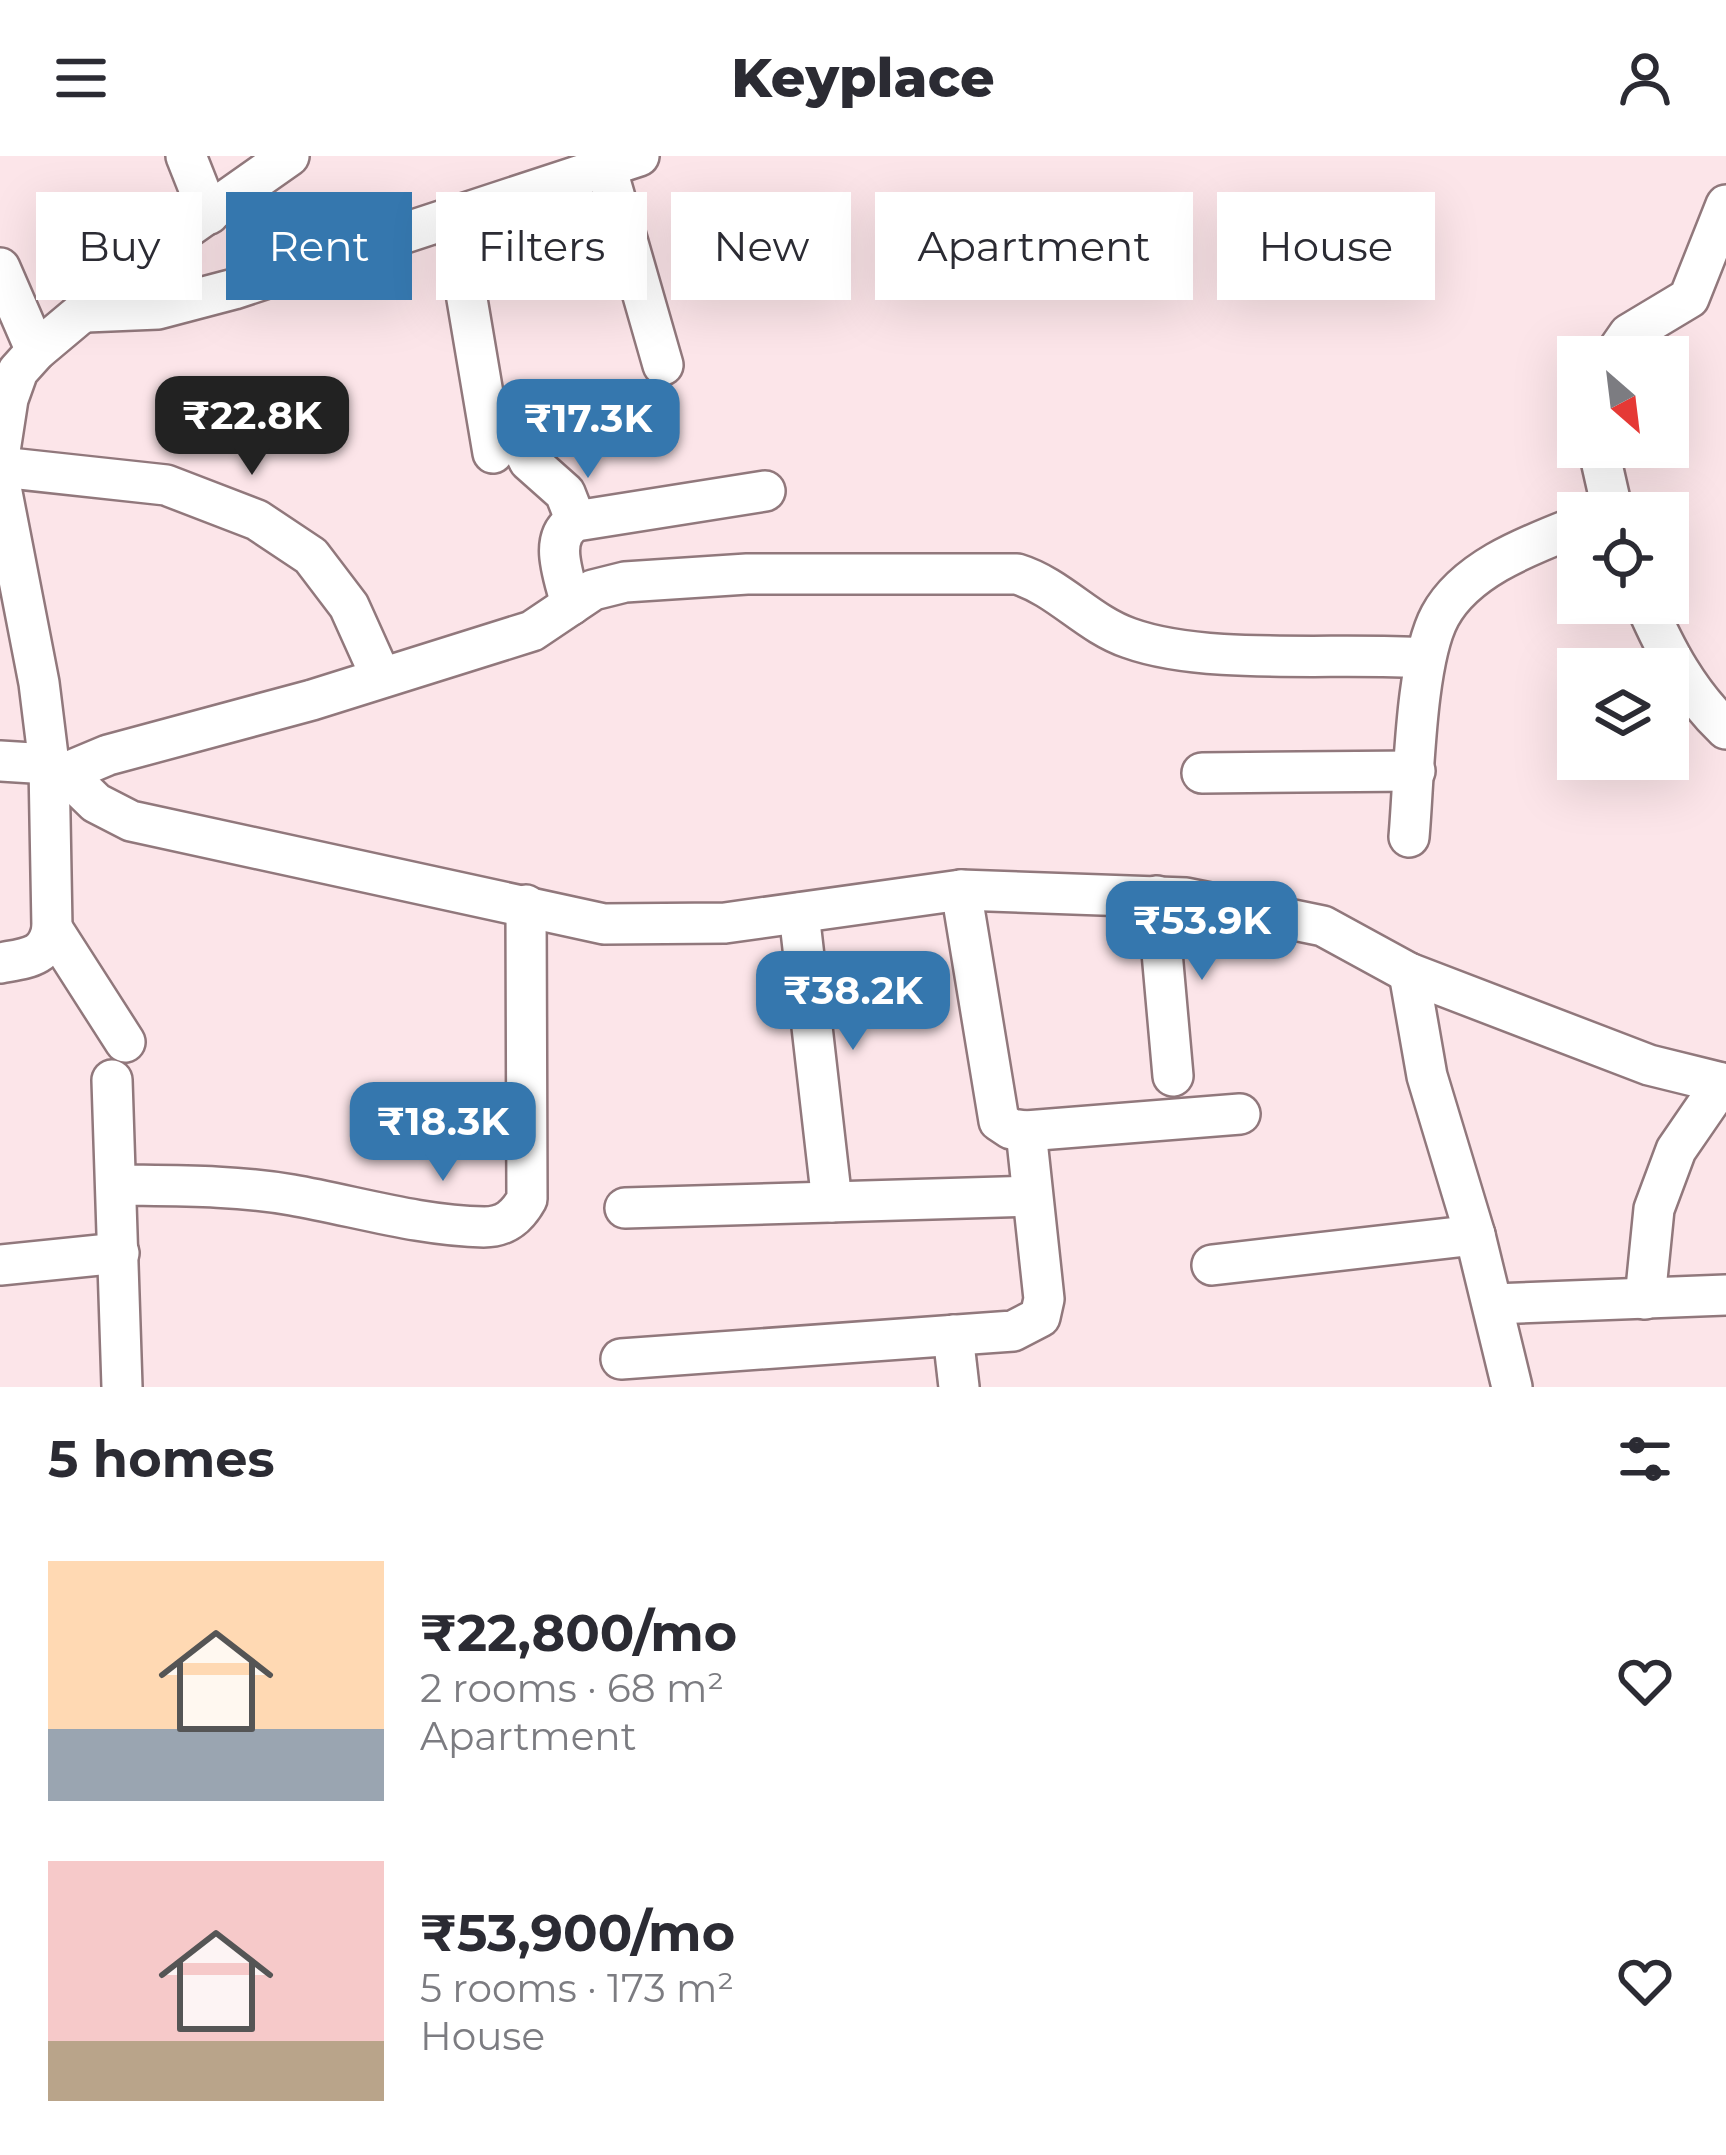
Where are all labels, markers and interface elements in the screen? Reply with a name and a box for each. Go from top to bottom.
icon: menu [48,45,114,111]
text: Keyplace [731,45,995,111]
icon: person [1612,45,1678,111]
chip: Buy [36,192,202,300]
chip: Rent [226,192,412,300]
chip: Filters [436,192,647,300]
chip: New [671,192,851,300]
chip: Apartment [875,192,1193,300]
chip: House [1217,192,1435,300]
north arrow [1557,336,1689,468]
map controls [1557,336,1689,780]
pin: ₹22.8K [154,376,350,478]
pin: ₹17.3K [490,379,686,481]
text: ₹22.8K [182,391,322,439]
text: ₹17.3K [524,394,652,442]
button: locate [1557,492,1689,624]
button: layers [1557,648,1689,780]
pin: ₹53.9K [1104,881,1300,983]
text: ₹53.9K [1133,896,1271,944]
pin: ₹38.2K [755,951,951,1053]
text: ₹38.2K [783,966,923,1014]
pin: ₹18.3K [345,1082,541,1184]
text: ₹18.3K [377,1097,509,1145]
icon: filters [1612,1426,1678,1492]
text: 5 homes [48,1428,275,1490]
text: ₹22,800/mo [420,1602,737,1664]
icon: home [144,1609,288,1753]
icon: heart [1612,1648,1678,1714]
text: 2 rooms · 68 m² [420,1664,724,1712]
text: Apartment [420,1712,636,1760]
text: ₹53,900/mo [420,1902,735,1964]
icon: home [144,1909,288,2053]
icon: heart [1612,1948,1678,2014]
text: 5 rooms · 173 m² [420,1964,734,2012]
text: House [420,2012,545,2060]

